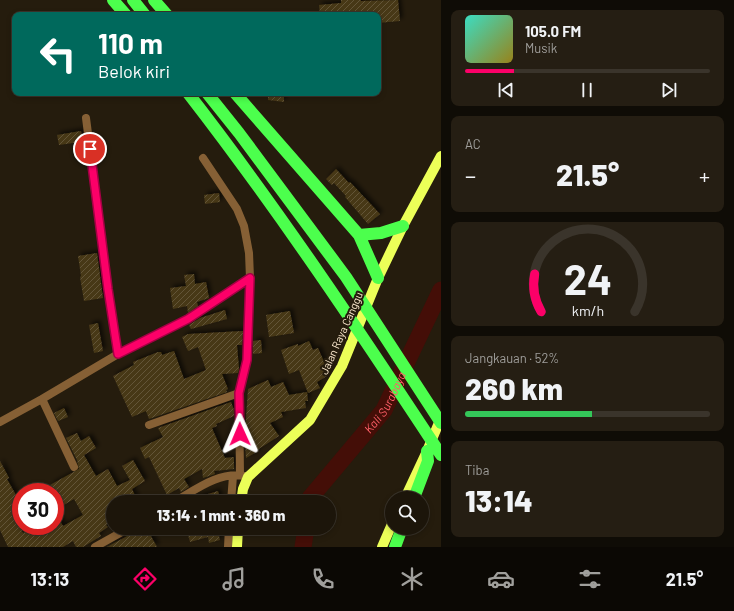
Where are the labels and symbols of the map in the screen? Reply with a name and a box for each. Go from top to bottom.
pin [73,132,107,166]
street label: Jalan Raya Canggu [317,290,365,376]
water label: Kali Surabaya [361,369,408,436]
position arrow [219,413,261,455]
speed limit sign: 30 [12,483,64,535]

